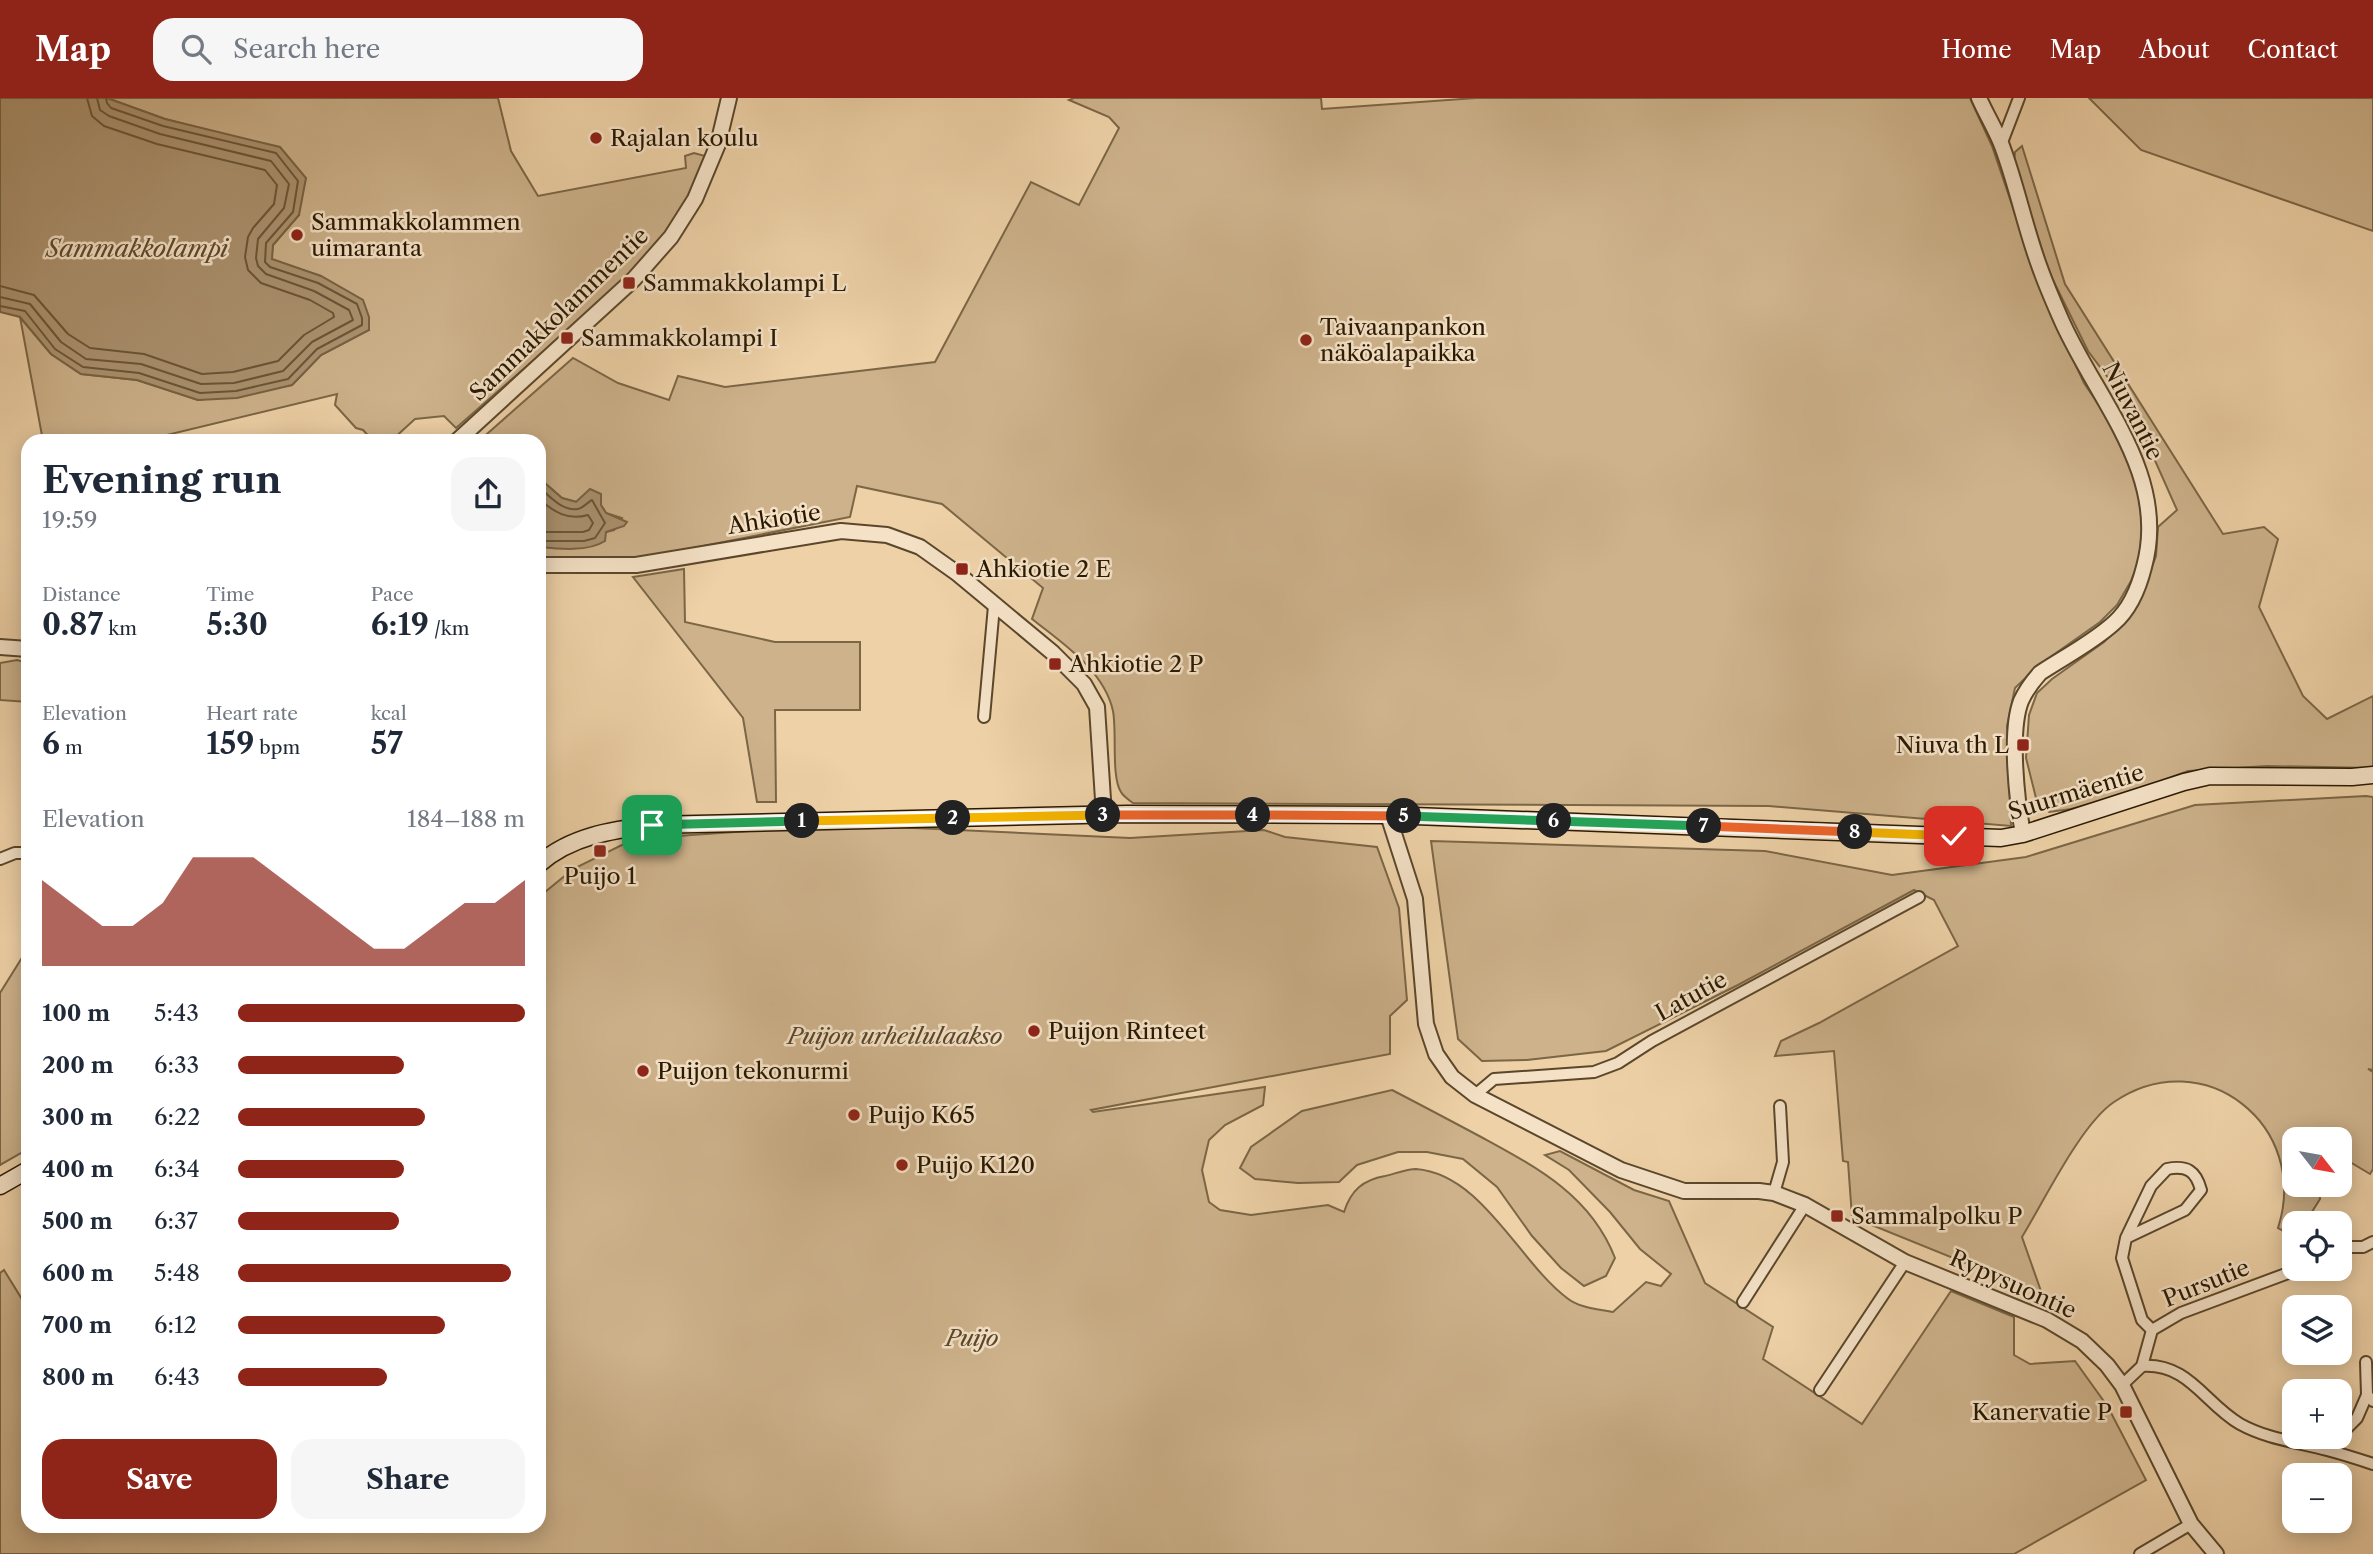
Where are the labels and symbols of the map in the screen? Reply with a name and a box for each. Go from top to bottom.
place label: Rajalan koulu [610,124,759,152]
marker: Rajalan koulu [588,130,604,146]
place label: Sammakkolammen uimaranta [311,208,521,262]
street label: Sammakkolammentie [464,221,654,407]
marker: Sammakkolammen uimaranta [289,227,305,243]
water label: Sammakkolampi [44,234,230,263]
place label: Sammakkolampi L [643,269,846,297]
marker: Sammakkolampi L [621,275,637,291]
place label: Taivaanpankon näköalapaikka [1320,313,1486,367]
place label: Sammakkolampi I [581,324,778,352]
marker: Sammakkolampi I [559,330,575,346]
marker: Taivaanpankon näköalapaikka [1298,332,1314,348]
street label: Niuvantie [2096,357,2170,465]
street label: Ahkiotie [724,498,823,540]
place label: Ahkiotie 2 E [975,555,1111,583]
marker: Ahkiotie 2 E [954,561,970,577]
place label: Ahkiotie 2 P [1068,650,1204,678]
marker: Ahkiotie 2 P [1047,656,1063,672]
place label: Niuva th L [1896,731,2009,759]
marker: Niuva th L [2015,737,2031,753]
street label: Suurmäentie [2005,758,2147,826]
pin [622,795,682,855]
pin: 3 [1086,798,1120,832]
pin: 4 [1236,798,1270,832]
pin: 5 [1386,798,1422,834]
pin: 2 [936,800,970,836]
pin: 1 [784,804,820,838]
pin: 6 [1536,804,1572,838]
pin [1924,806,1984,866]
pin: 7 [1686,808,1722,844]
pin: 8 [1838,814,1872,850]
marker: Puijo 1 [592,843,608,859]
place label: Puijo 1 [564,862,637,890]
street label: Latutie [1650,965,1732,1027]
place label: Puijon Rinteet [1048,1017,1206,1045]
park label: Puijon urheilulaakso [786,1022,1003,1050]
marker: Puijon Rinteet [1026,1023,1042,1039]
place label: Puijon tekonurmi [657,1057,849,1085]
marker: Puijon tekonurmi [635,1063,651,1079]
place label: Puijo K65 [868,1101,975,1129]
marker: Puijo K65 [846,1107,862,1123]
north arrow [2282,1127,2352,1197]
place label: Puijo K120 [916,1151,1035,1179]
marker: Puijo K120 [894,1157,910,1173]
place label: Sammalpolku P [1851,1202,2022,1230]
marker: Sammalpolku P [1829,1208,1845,1224]
street label: Rypysuontie [1945,1244,2081,1324]
street label: Pursutie [2158,1253,2254,1313]
park label: Puijo [943,1324,999,1352]
place label: Kanervatie P [1972,1398,2112,1426]
marker: Kanervatie P [2118,1404,2134,1420]

